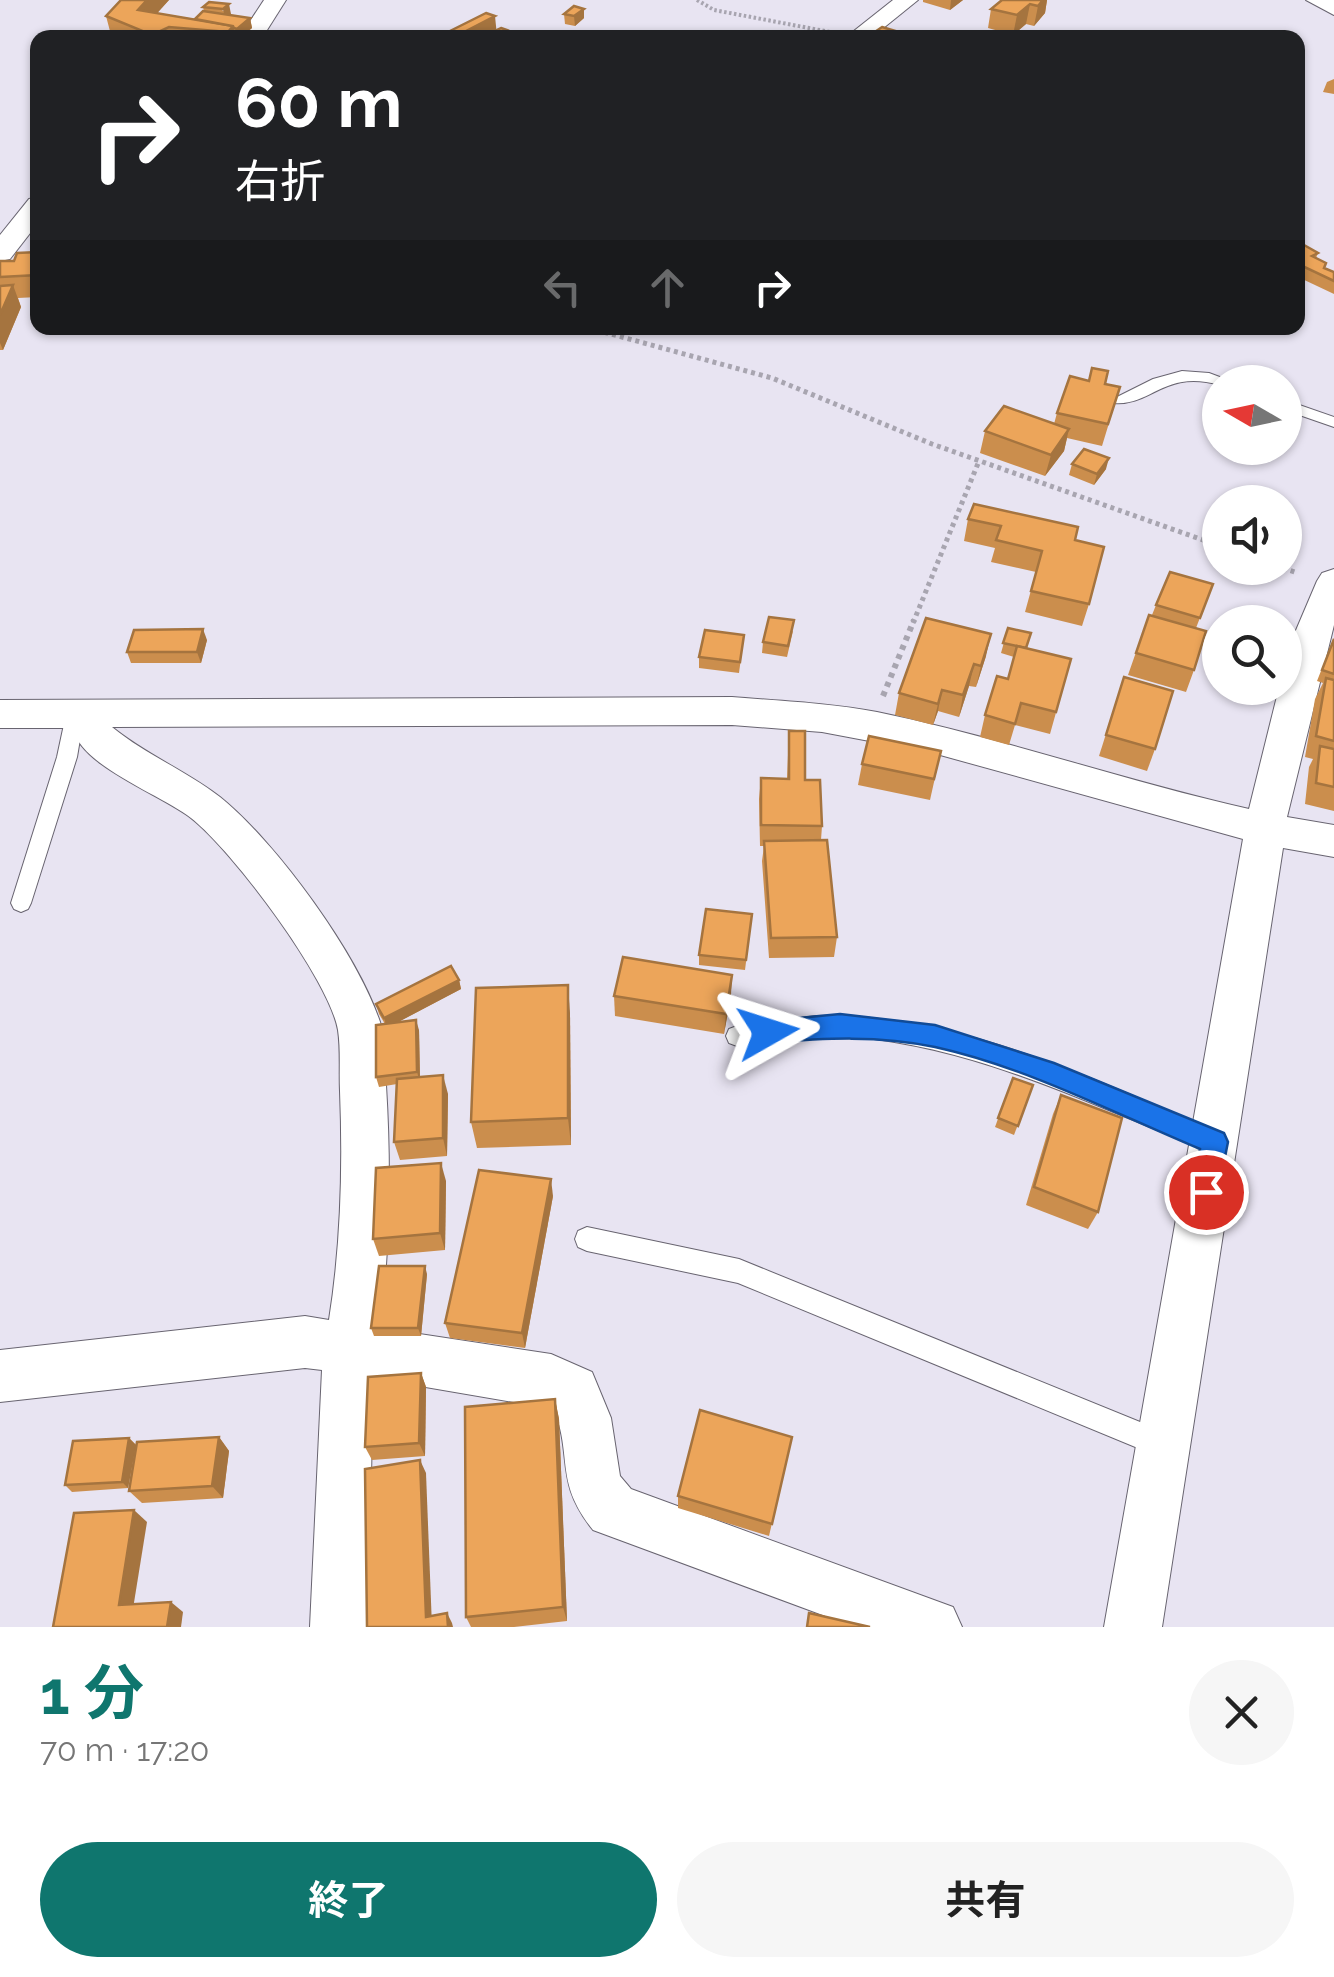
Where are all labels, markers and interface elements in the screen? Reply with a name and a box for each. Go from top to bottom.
text: 60 m [235,61,402,143]
icon: right [70,70,200,200]
text: 右折 [235,155,325,208]
icon: left [535,260,590,315]
icon: ahead [640,260,695,315]
icon: right [745,260,800,315]
north arrow [1202,365,1302,465]
map controls [1202,365,1302,705]
button: sound [1202,485,1302,585]
button: search [1202,605,1302,705]
position arrow [716,980,820,1084]
pin [1164,1150,1249,1235]
icon: arrive [1179,1165,1234,1220]
text: 1 分 [40,1658,144,1728]
button: close [1189,1660,1294,1765]
text: 70 m · 17:20 [40,1731,209,1768]
button: 終了 [40,1842,657,1957]
button: 共有 [677,1842,1294,1957]

